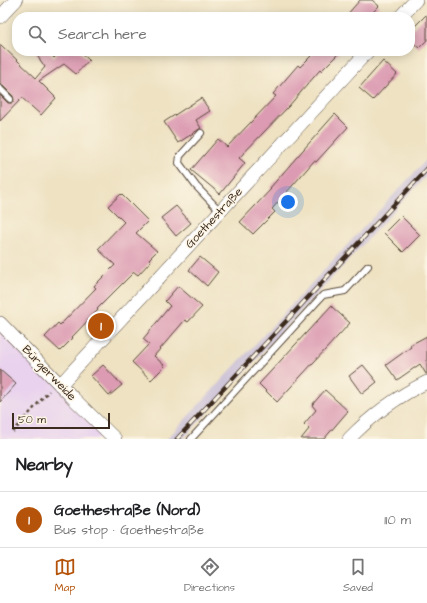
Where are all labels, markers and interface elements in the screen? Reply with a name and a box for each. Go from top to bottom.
search box [12,12,415,56]
icon: search [26,23,48,45]
text: Search here [58,24,147,45]
street label: Goethestraße [181,184,247,252]
your location [278,192,298,212]
pin: 1 [88,311,114,341]
street label: Bürgerweide [17,341,80,406]
scale bar [12,411,110,430]
text: 50 m [18,412,46,427]
text: Nearby [16,453,73,477]
text: Goethestraße (Nord) [54,500,200,521]
text: 1 [28,511,30,529]
text: 110 m [384,511,411,529]
text: Bus stop · Goethestraße [54,521,204,539]
tab: Map [54,556,76,595]
tab: Directions [184,556,235,595]
tab: Saved [343,556,373,595]

